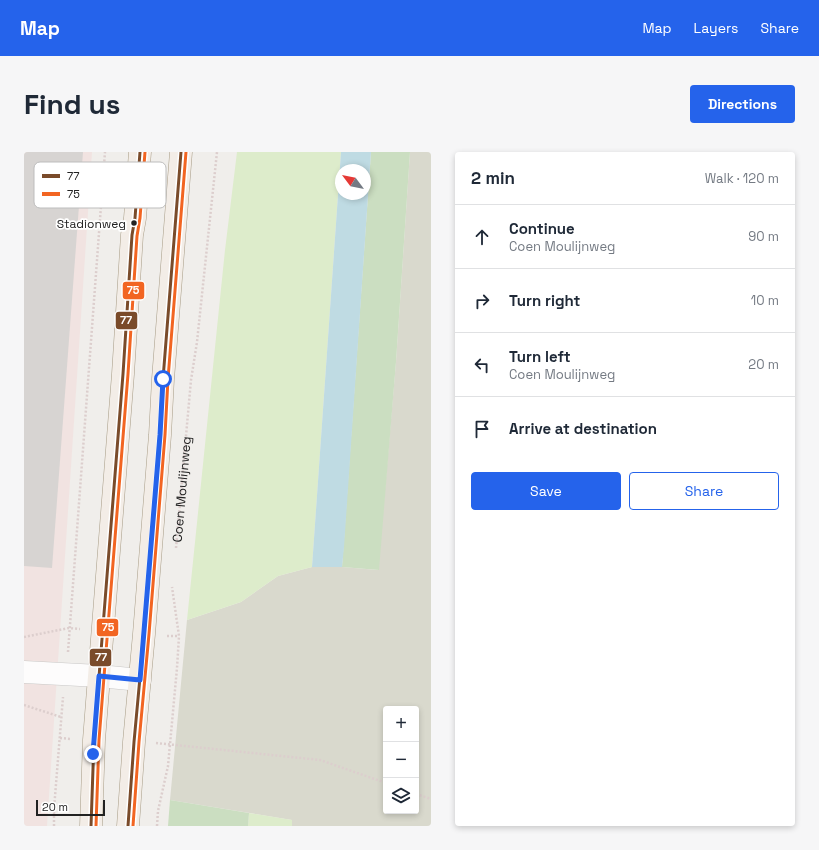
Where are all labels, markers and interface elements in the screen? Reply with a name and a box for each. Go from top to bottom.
text: Map [20,16,60,41]
text: Map [642,19,672,37]
text: Layers [694,19,738,37]
text: Share [760,19,799,37]
button: Directions [690,85,795,123]
text: Find us [24,86,121,122]
legend [34,162,166,208]
north arrow [335,164,371,200]
text: 2 min [471,167,515,189]
text: 77 [67,169,79,183]
text: Walk · 120 m [705,170,779,187]
text: 75 [67,187,80,201]
place label: Stadionweg [57,216,126,232]
marker: Stadionweg [129,218,139,228]
text: Continue [509,219,575,238]
icon: ahead [471,226,493,248]
text: 90 m [748,228,779,245]
text: Coen Moulijnweg [509,238,615,255]
line badge: 75 [122,281,145,300]
text: 75 [127,283,140,297]
icon: right [471,290,493,312]
text: Turn right [509,291,580,310]
text: 10 m [751,292,779,309]
line badge: 77 [115,311,138,330]
text: 77 [120,313,132,327]
text: Turn left [509,347,571,366]
icon: left [471,354,493,376]
text: 20 m [748,356,779,373]
text: Coen Moulijnweg [509,366,615,383]
route start [154,370,172,388]
icon: arrive [471,418,493,440]
text: Arrive at destination [509,419,657,438]
street label: Coen Moulijnweg [169,435,195,543]
button: Save [471,472,621,510]
button: Share [629,472,779,510]
line badge: 75 [96,618,119,637]
text: 75 [102,620,115,634]
line badge: 77 [89,648,112,667]
text: 77 [95,650,107,664]
map controls [383,706,419,814]
button: + [383,706,419,742]
button: − [383,742,419,778]
route end [84,745,102,763]
button: layers [383,778,419,814]
scale bar [36,798,105,817]
text: 20 m [42,800,68,814]

